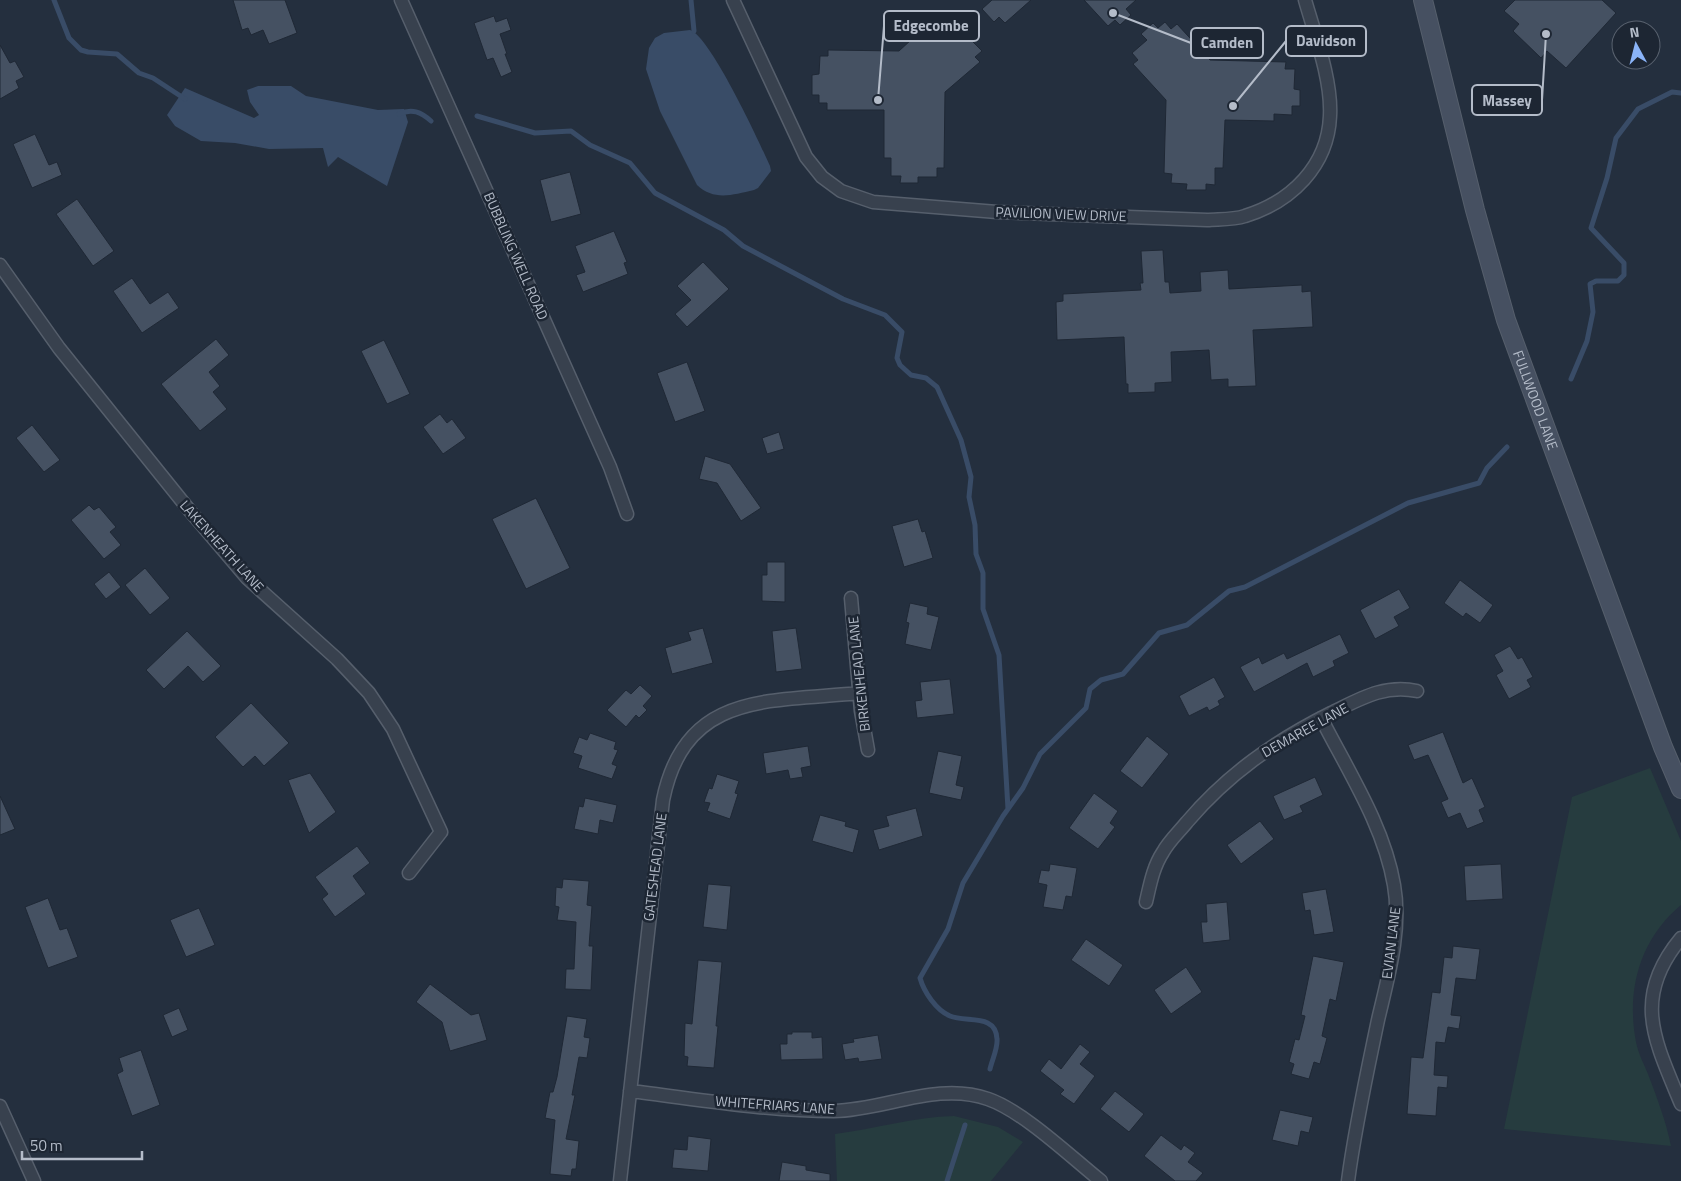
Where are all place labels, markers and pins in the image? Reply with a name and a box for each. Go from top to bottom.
callout: Edgecombe [884,11,979,41]
callout: Davidson [1286,26,1366,56]
callout: Camden [1191,28,1263,58]
callout: Massey [1472,85,1542,115]

